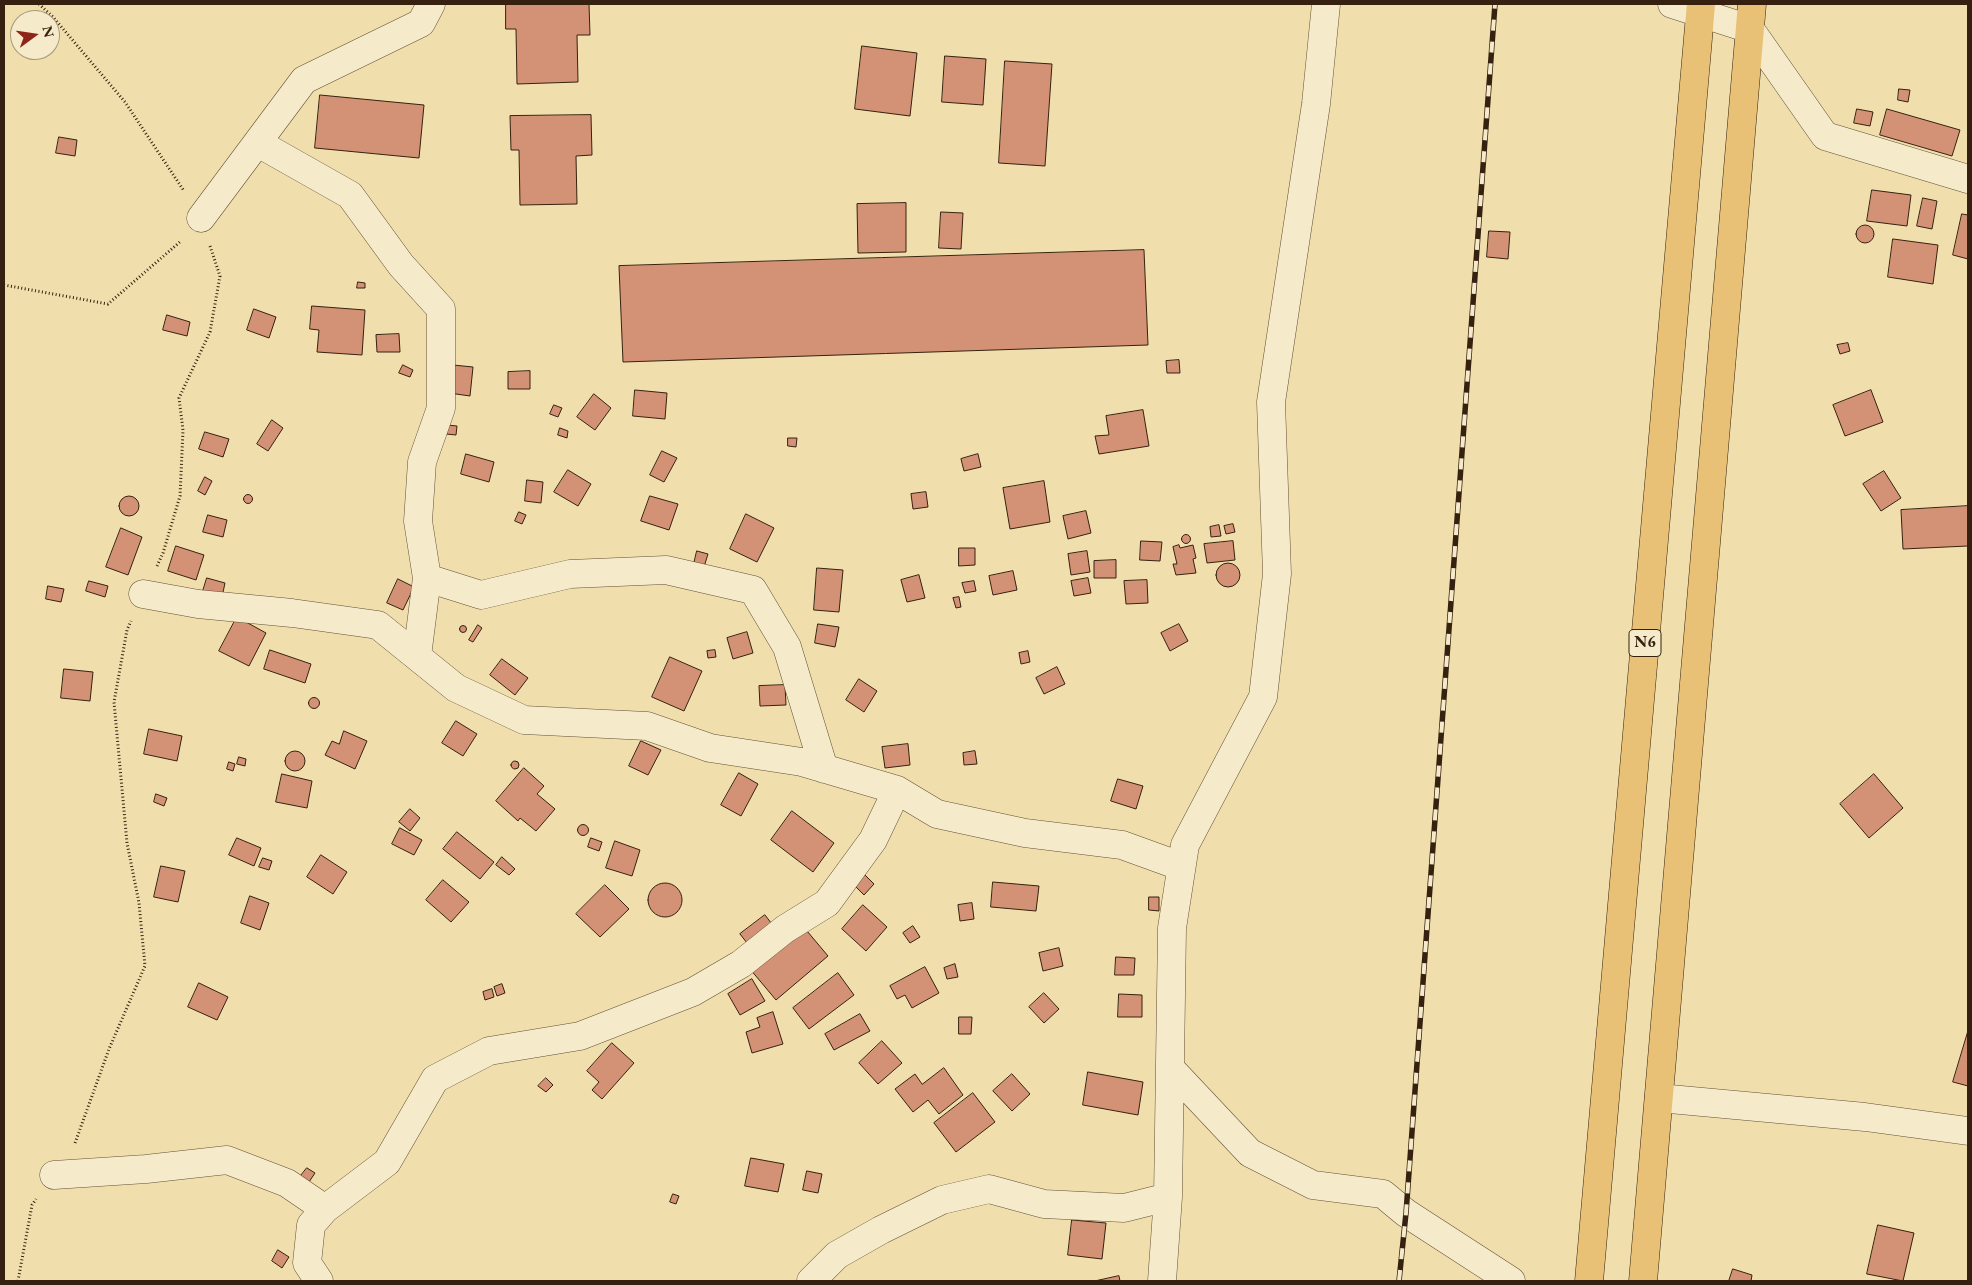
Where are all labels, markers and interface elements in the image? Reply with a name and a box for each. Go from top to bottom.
north arrow [10,10,60,60]
text: N [38,24,59,39]
road number: N6 [1629,630,1661,656]

